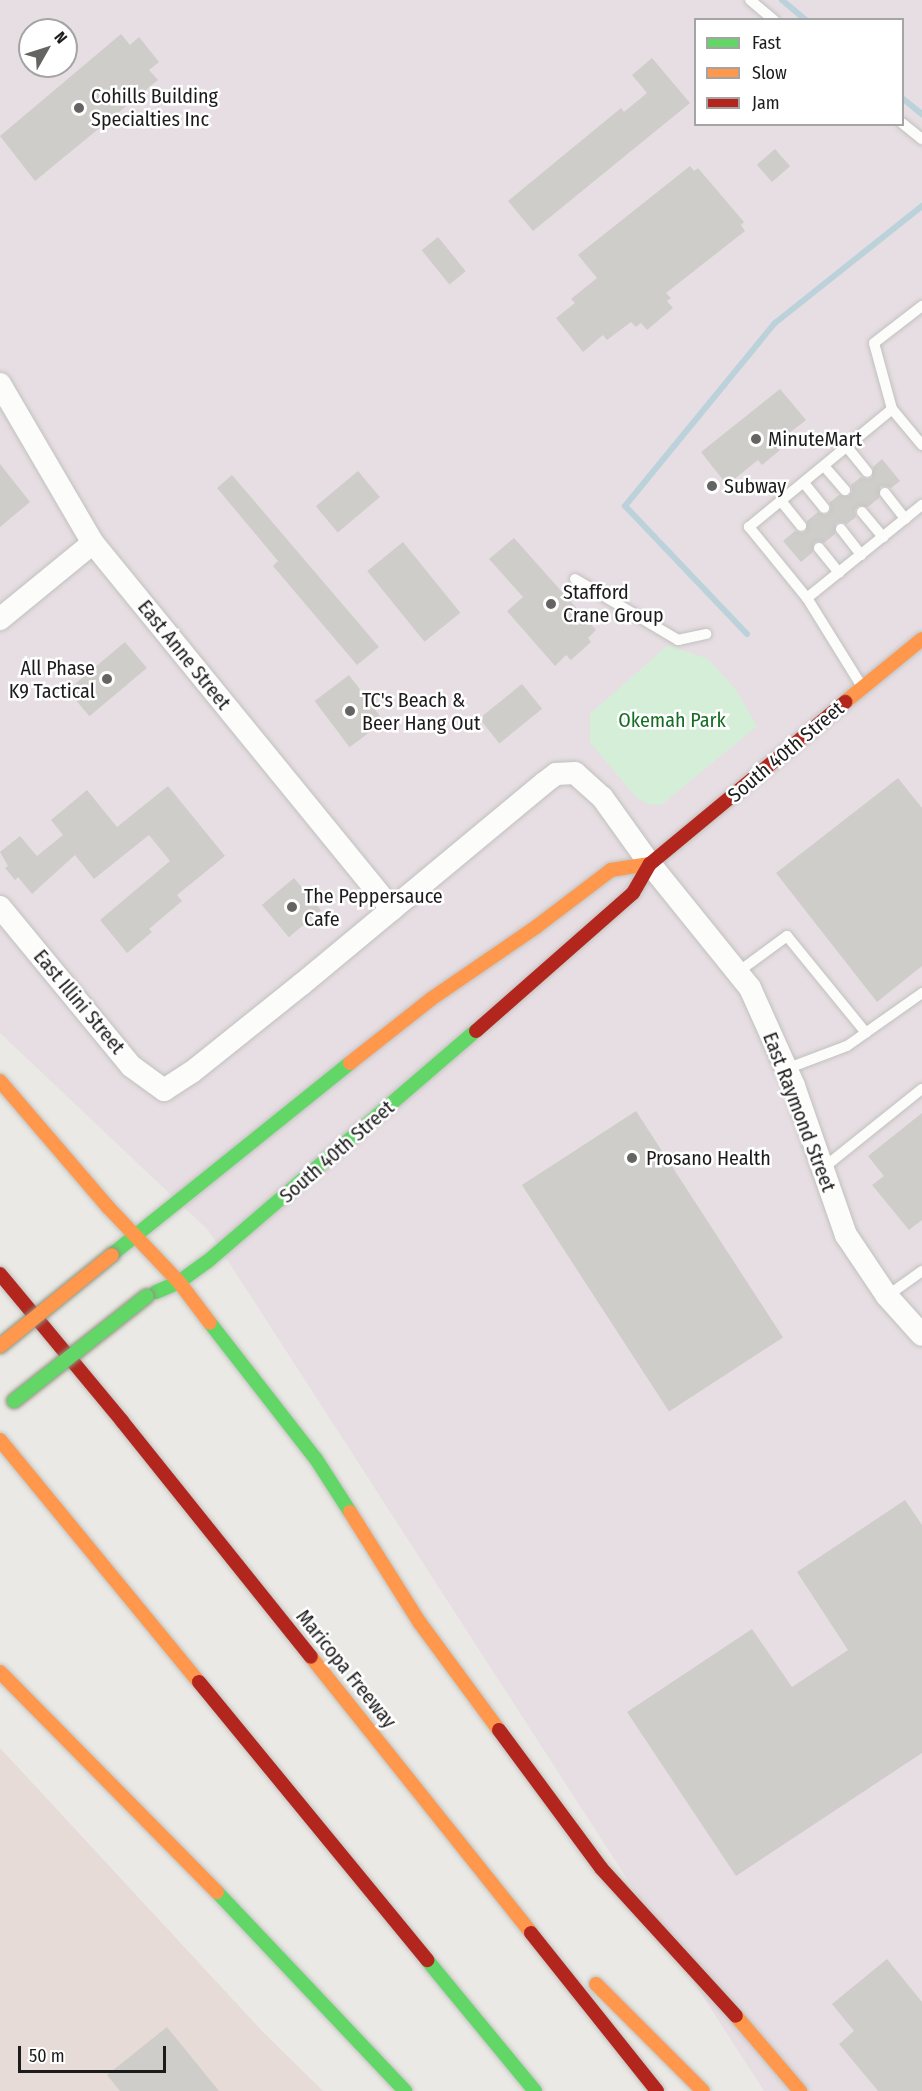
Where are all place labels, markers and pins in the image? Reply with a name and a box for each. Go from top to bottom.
place label: Cohills Building Specialties Inc [91,84,218,131]
marker: Cohills Building Specialties Inc [72,101,86,115]
place label: MinuteMart [768,427,862,451]
marker: MinuteMart [749,432,763,446]
place label: Subway [724,474,786,498]
marker: Subway [705,479,719,493]
place label: Stafford Crane Group [563,580,664,627]
marker: Stafford Crane Group [544,597,558,611]
place label: All Phase K9 Tactical [9,656,95,703]
marker: All Phase K9 Tactical [100,672,114,686]
place label: TC's Beach & Beer Hang Out [362,688,480,735]
marker: TC's Beach & Beer Hang Out [343,704,357,718]
place label: The Peppersauce Cafe [304,884,443,931]
marker: The Peppersauce Cafe [285,900,299,914]
place label: Prosano Health [646,1146,771,1170]
marker: Prosano Health [623,1149,641,1167]

